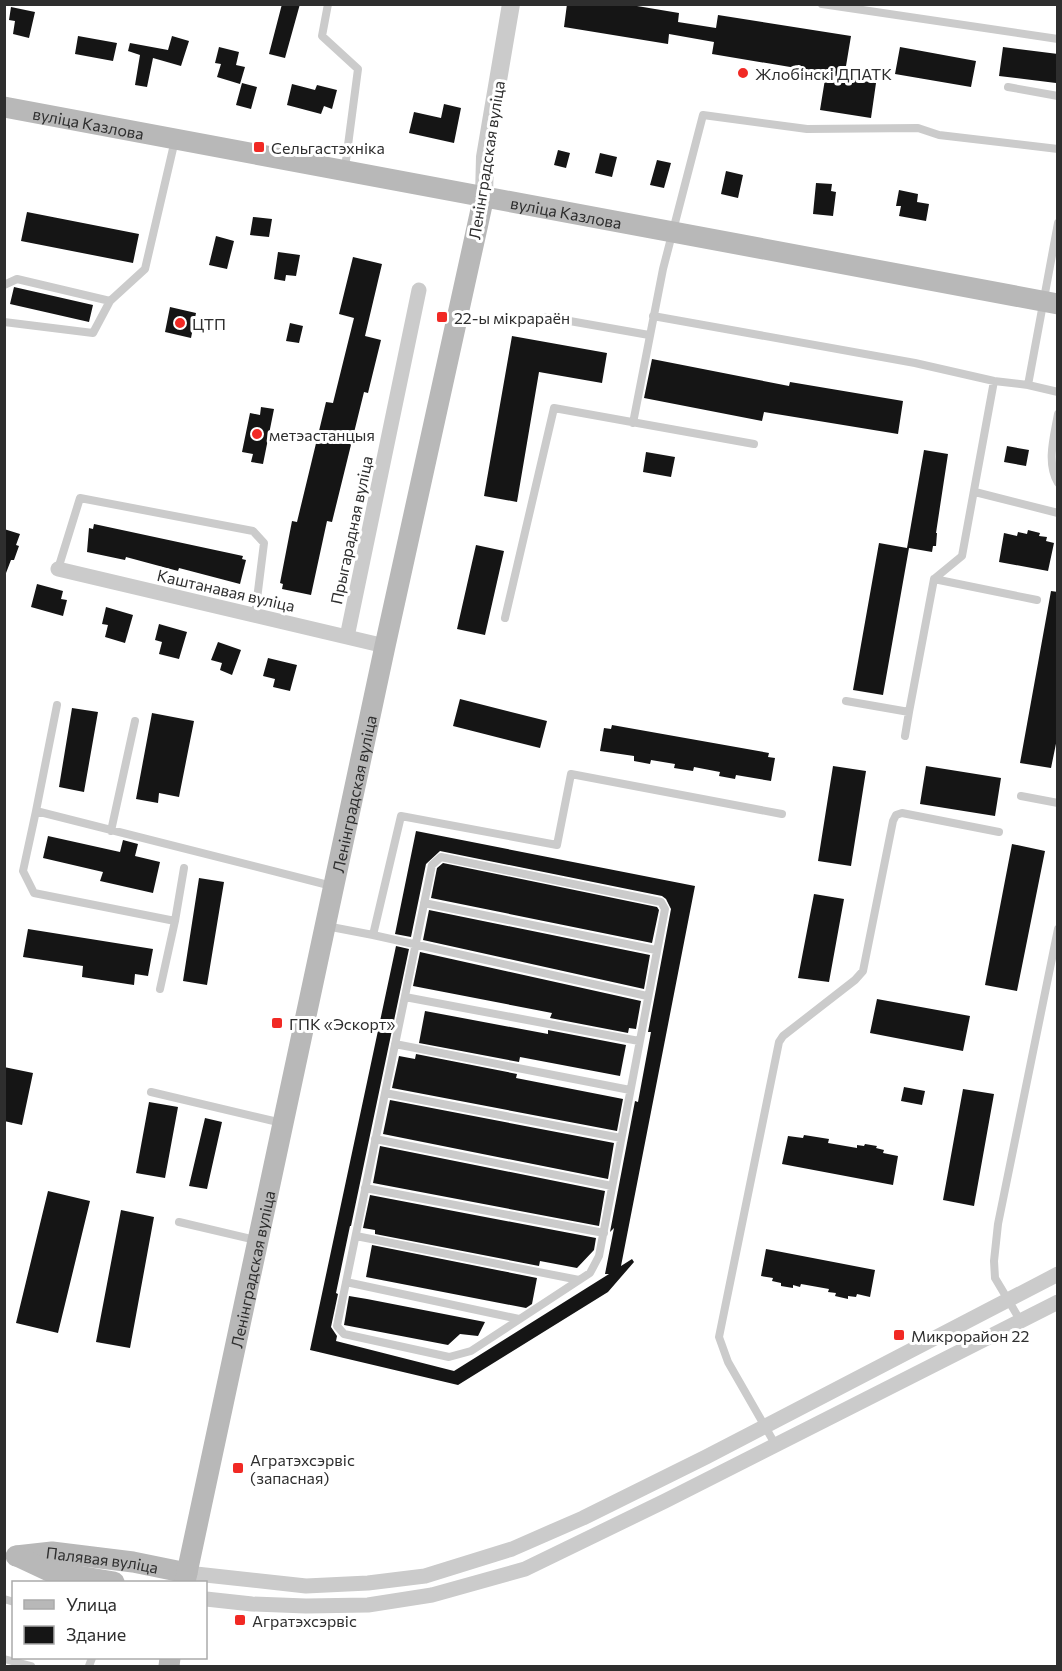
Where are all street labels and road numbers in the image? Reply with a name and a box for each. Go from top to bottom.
street label: Ленінградская вуліца [464,79,508,241]
street label: вуліца Казлова [31,103,146,142]
street label: вуліца Казлова [509,192,623,232]
street label: Прыгарадная вуліца [326,454,376,606]
street label: Каштанавая вуліца [155,565,297,615]
street label: Ленінградская вуліца [327,713,379,874]
street label: Ленінградская вуліца [226,1189,278,1349]
street label: Палявая вуліца [45,1542,160,1576]

